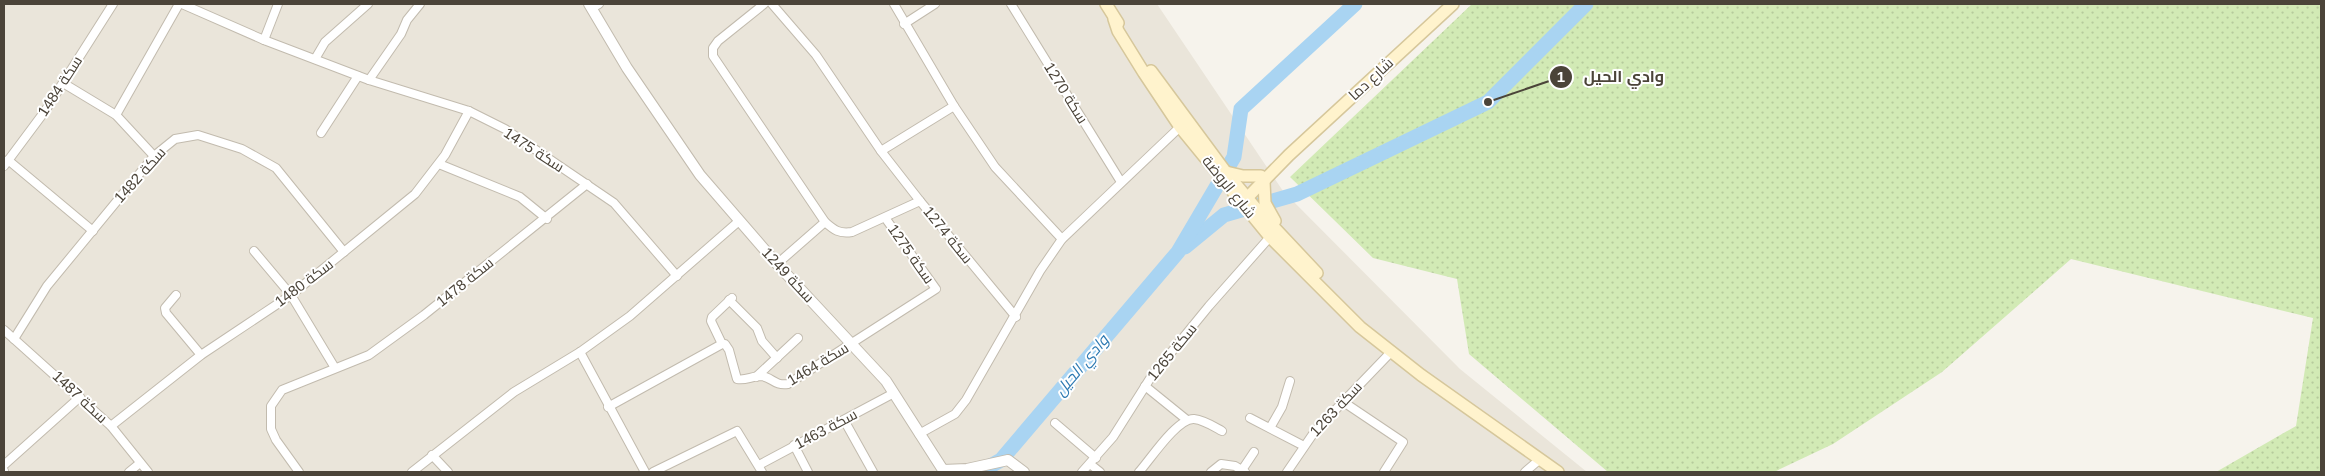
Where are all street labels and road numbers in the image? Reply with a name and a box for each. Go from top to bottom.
street label: سكة 1484 [34,52,85,119]
street label: شارع دما [1345,54,1398,106]
street label: سكة 1270 [1041,59,1092,126]
street label: سكة 1475 [501,124,568,175]
street label: سكة 1482 [110,144,169,206]
street label: شارع الروضة [1197,152,1260,223]
street label: سكة 1274 [920,203,977,267]
street label: سكة 1275 [885,221,938,287]
street label: سكة 1249 [759,244,818,306]
street label: سكة 1478 [433,253,497,310]
street label: سكة 1480 [271,255,336,310]
street label: سكة 1265 [1143,320,1200,384]
street label: سكة 1464 [784,339,851,388]
street label: سكة 1487 [49,367,111,426]
street label: سكة 1263 [1306,378,1365,440]
street label: سكة 1463 [792,405,860,452]

